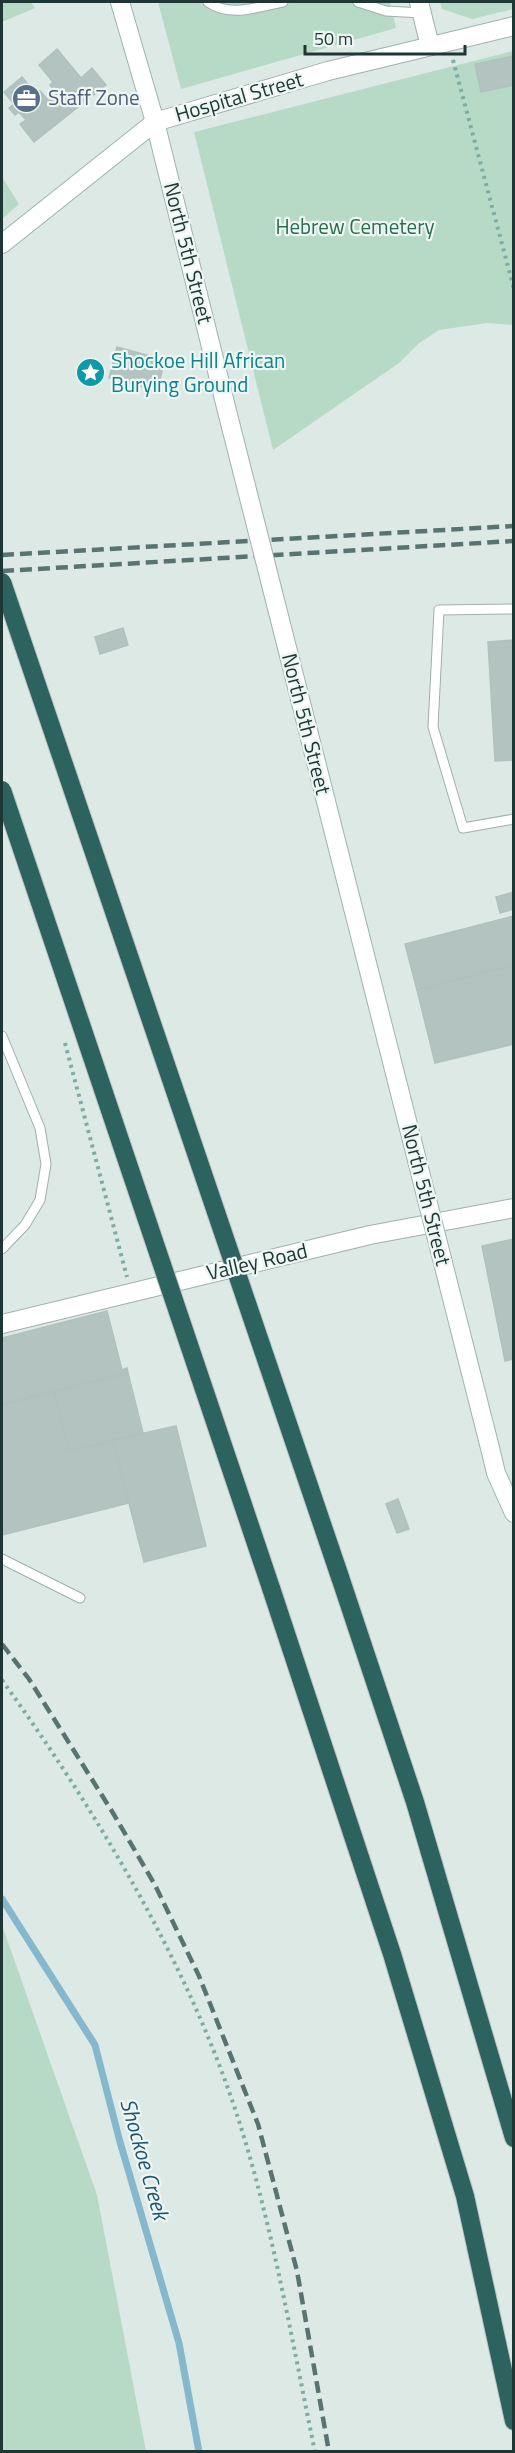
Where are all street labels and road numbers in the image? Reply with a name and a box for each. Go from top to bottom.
street label: Hospital Street [171,62,307,130]
street label: North 5th Street [156,179,222,328]
street label: North 5th Street [274,650,340,799]
street label: North 5th Street [394,1121,460,1270]
street label: Valley Road [203,1234,310,1288]

